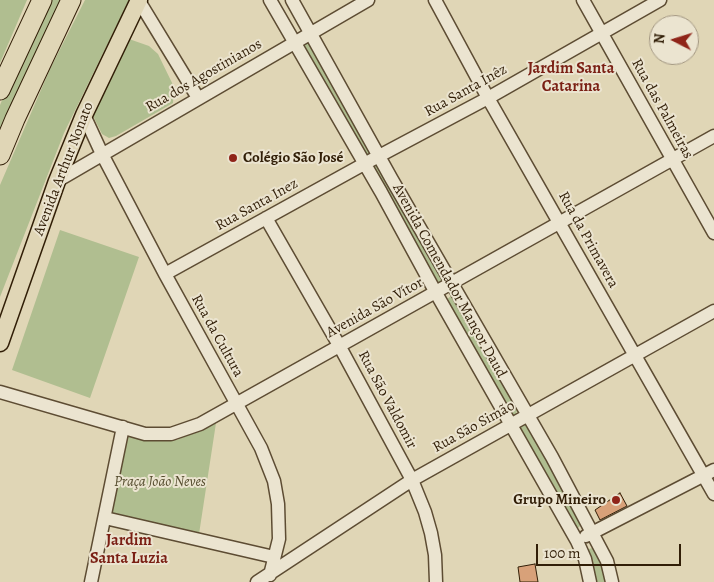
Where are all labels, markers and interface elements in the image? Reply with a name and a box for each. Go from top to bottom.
north arrow [649,15,699,65]
text: N [650,33,669,45]
street label: Rua dos Agostinianos [143,35,265,117]
street label: Rua das Palmeiras [627,56,697,162]
district label: Jardim Santa Catarina [528,59,614,97]
street label: Rua Santa Inêz [422,61,510,121]
street label: Avenida Arthur Nonato [30,100,98,238]
place label: Colégio São José [243,149,344,167]
marker: Colégio São José [227,152,239,164]
street label: Rua Santa Inez [213,175,301,235]
street label: Avenida Comendador Mançor Daud [388,181,510,381]
street label: Rua da Primavera [554,188,622,292]
street label: Avenida São Vítor [323,274,427,342]
street label: Rua da Cultura [187,292,247,380]
street label: Rua São Valdomir [354,348,420,452]
street label: Rua São Simão [430,397,518,457]
park label: Praça João Neves [114,473,206,491]
place label: Grupo Mineiro [513,491,606,509]
marker: Grupo Mineiro [610,494,622,506]
district label: Jardim Santa Luzia [90,531,168,569]
scale bar [539,534,684,566]
text: 100 m [544,543,581,563]

